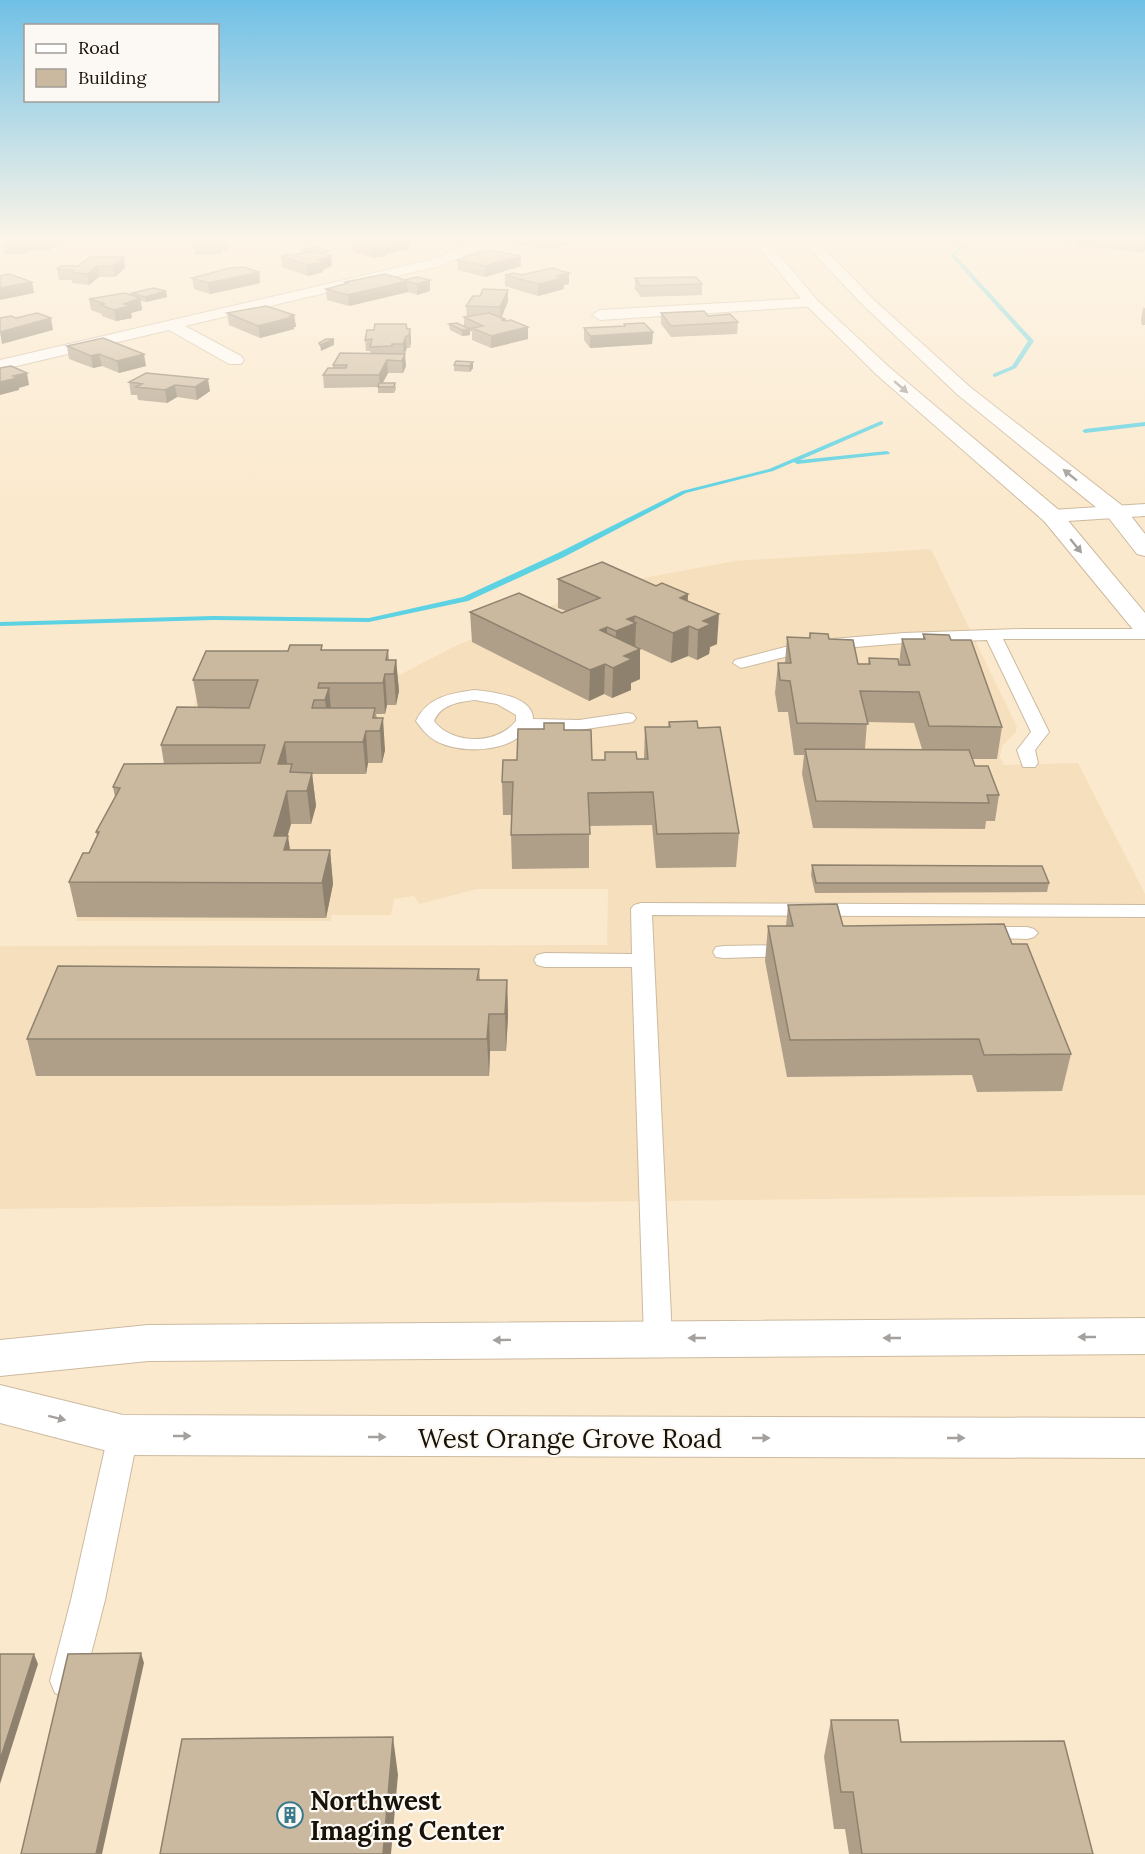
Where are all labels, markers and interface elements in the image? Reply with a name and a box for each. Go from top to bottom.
legend [24,24,219,102]
text: Road [78,36,120,59]
text: Building [78,66,148,89]
one-way arrow [893,380,908,393]
one-way arrow [1062,469,1078,482]
one-way arrow [1070,538,1083,554]
one-way arrow [1077,1332,1096,1342]
one-way arrow [687,1333,706,1343]
one-way arrow [882,1333,901,1342]
one-way arrow [492,1335,511,1345]
one-way arrow [47,1414,66,1424]
street label: West Orange Grove Road [418,1422,722,1455]
one-way arrow [172,1431,191,1441]
one-way arrow [367,1432,386,1442]
one-way arrow [751,1433,770,1443]
one-way arrow [946,1433,965,1443]
place label: Northwest Imaging Center [310,1784,505,1847]
building icon: Northwest Imaging Center [275,1800,305,1830]

